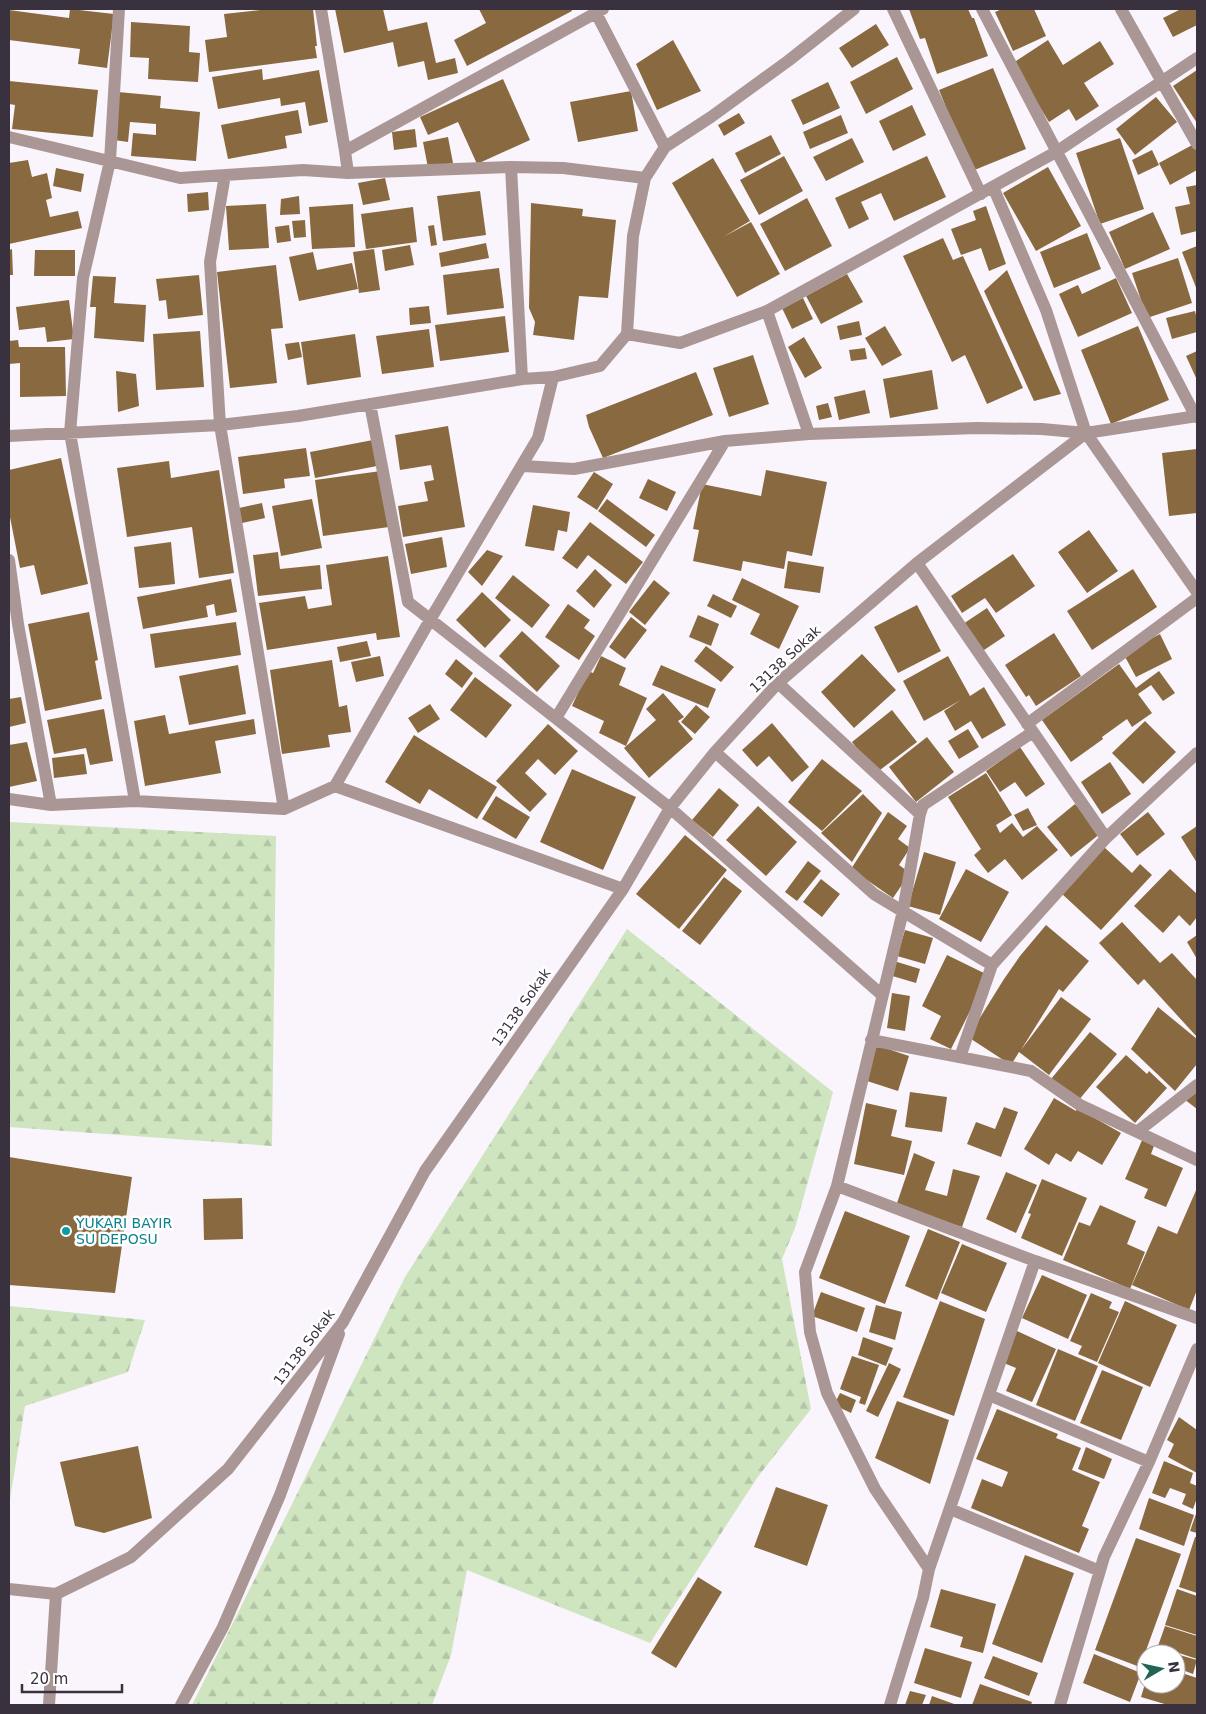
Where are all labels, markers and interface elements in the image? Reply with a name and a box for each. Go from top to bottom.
street label: 13138 Sokak [746,622,824,696]
street label: 13138 Sokak [488,964,554,1049]
place label: YUKARI BAYIR SU DEPOSU [75,1215,172,1247]
marker: YUKARI BAYIR SU DEPOSU [60,1225,72,1237]
street label: 13138 Sokak [270,1305,338,1388]
north arrow [1136,1644,1186,1694]
text: N [1165,1660,1183,1674]
scale bar [22,1662,122,1694]
text: 20 m [30,1670,68,1688]

